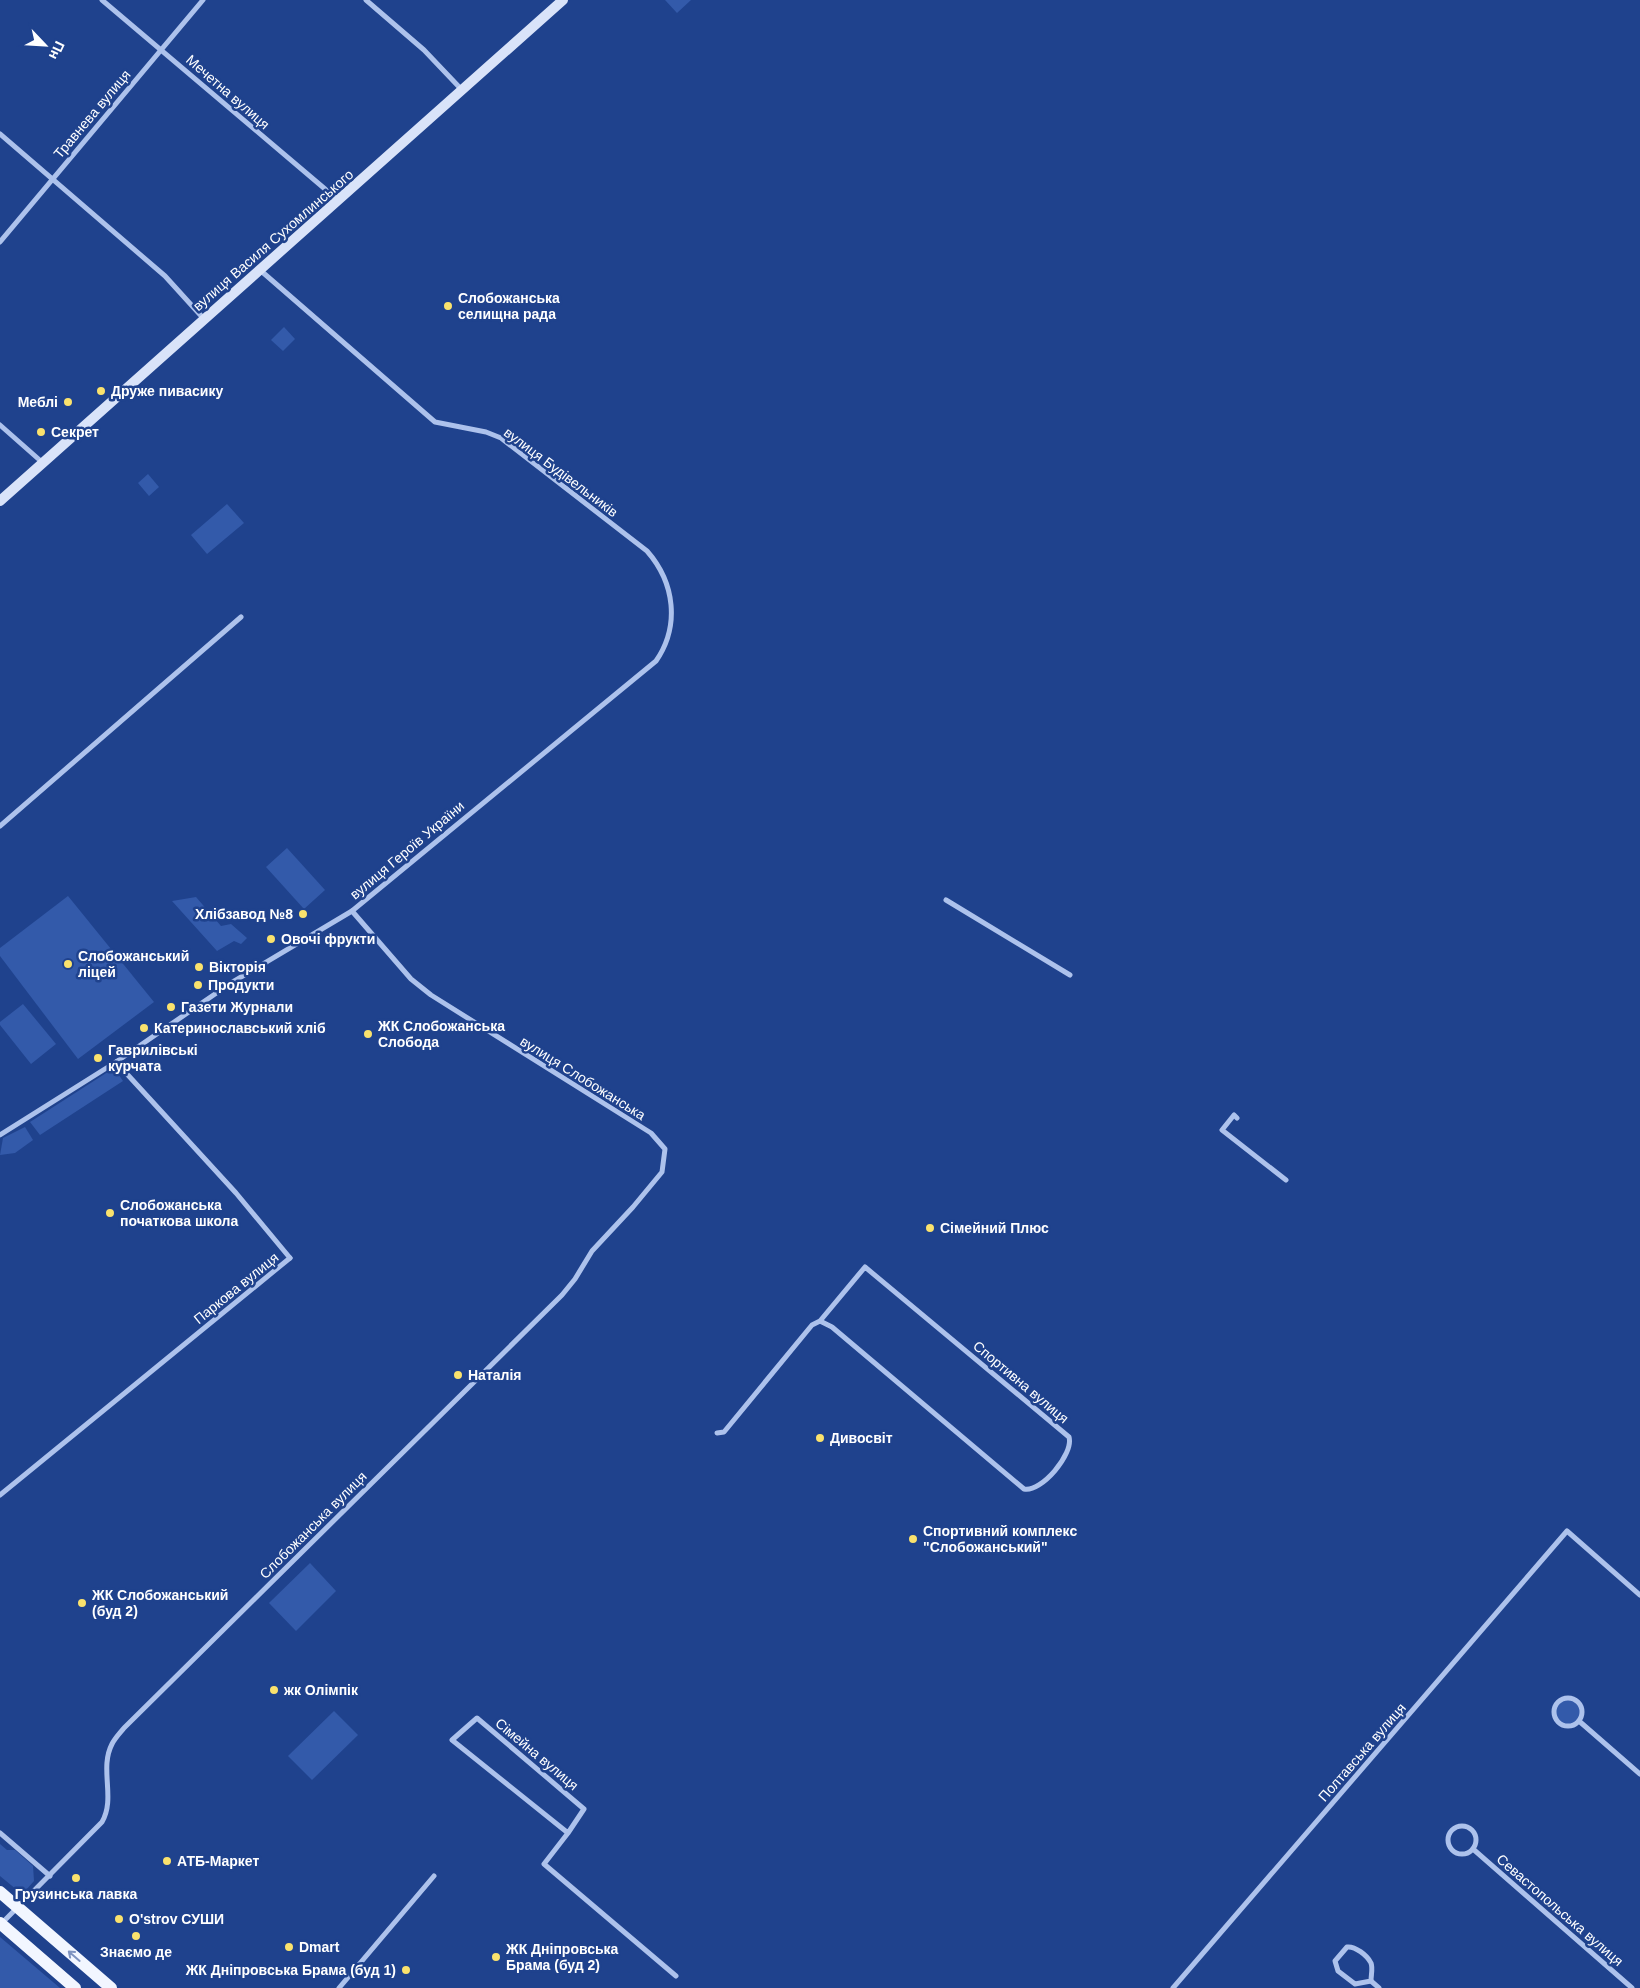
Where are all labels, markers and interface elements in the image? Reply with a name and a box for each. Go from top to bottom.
north arrow [20,20,70,70]
text: Пн [46,39,68,62]
street label: Мечетна вулиця [183,52,273,132]
street label: Травнева вулиця [50,66,134,162]
street label: вулиця Василя Сухомлинського [190,166,356,314]
place label: Слобожанська селищна рада [458,290,560,322]
marker: Слобожанська селищна рада [442,300,454,312]
place label: Друже пивасику [111,383,223,399]
marker: Друже пивасику [95,385,107,397]
place label: Меблі [18,394,58,410]
marker: Меблі [62,396,74,408]
place label: Секрет [51,424,99,440]
street label: вулиця Будівельників [501,424,621,520]
marker: Секрет [35,426,47,438]
street label: вулиця Героїв України [347,798,467,902]
place label: Хлібзавод №8 [195,906,293,922]
marker: Хлібзавод №8 [297,908,309,920]
place label: Овочі фрукти [281,931,375,947]
marker: Овочі фрукти [265,933,277,945]
place label: Слобожанський ліцей [78,948,189,980]
marker: Слобожанський ліцей [62,958,74,970]
place label: Вікторія [209,959,266,975]
marker: Вікторія [193,961,205,973]
place label: Продукти [208,977,274,993]
marker: Продукти [192,979,204,991]
place label: Газети Журнали [181,999,293,1015]
marker: Газети Журнали [165,1001,177,1013]
place label: ЖК Слобожанська Слобода [377,1018,505,1050]
place label: Катеринославський хліб [154,1020,326,1036]
marker: Катеринославський хліб [138,1022,150,1034]
marker: ЖК Слобожанська Слобода [362,1028,374,1040]
street label: вулиця Слобожанська [517,1033,649,1123]
place label: Гаврилівські курчата [108,1042,198,1074]
marker: Гаврилівські курчата [92,1052,104,1064]
place label: Cлобожанська початкова школа [120,1197,238,1229]
marker: Cлобожанська початкова школа [104,1207,116,1219]
place label: Сімейний Плюс [940,1220,1049,1236]
marker: Сімейний Плюс [924,1222,936,1234]
street label: Паркова вулиця [191,1249,281,1327]
street label: Спортивна вулиця [970,1337,1072,1427]
place label: Наталія [468,1367,522,1383]
marker: Наталія [452,1369,464,1381]
place label: Дивосвіт [830,1430,893,1446]
marker: Дивосвіт [814,1432,826,1444]
street label: Слобожанська вулиця [256,1468,370,1582]
place label: Спортивний комплекс "Слобожанський" [923,1523,1077,1555]
marker: Спортивний комплекс "Слобожанський" [907,1533,919,1545]
place label: ЖК Слобожанський (буд 2) [91,1587,228,1619]
marker: ЖК Слобожанський (буд 2) [76,1597,88,1609]
place label: жк Олімпік [283,1682,359,1698]
marker: жк Олімпік [268,1684,280,1696]
street label: Полтавська вулиця [1315,1700,1409,1804]
street label: Сімейна вулиця [492,1715,582,1793]
street label: Севастопольська вулиця [1493,1851,1627,1969]
place label: АТБ-Маркет [177,1853,259,1869]
marker: АТБ-Маркет [161,1855,173,1867]
marker: Грузинська лавка [70,1872,82,1884]
place label: Грузинська лавка [15,1886,137,1902]
place label: O'strov СУШИ [129,1911,224,1927]
marker: O'strov СУШИ [113,1913,125,1925]
marker: Знаємо де [130,1930,142,1942]
place label: Dmart [299,1939,340,1955]
marker: Dmart [283,1941,295,1953]
place label: ЖК Дніпровська Брама (буд 2) [505,1941,619,1973]
place label: Знаємо де [100,1944,172,1960]
one-way arrow [68,1950,81,1962]
marker: ЖК Дніпровська Брама (буд 2) [490,1951,502,1963]
place label: ЖК Дніпровська Брама (буд 1) [185,1962,396,1978]
marker: ЖК Дніпровська Брама (буд 1) [400,1964,412,1976]

